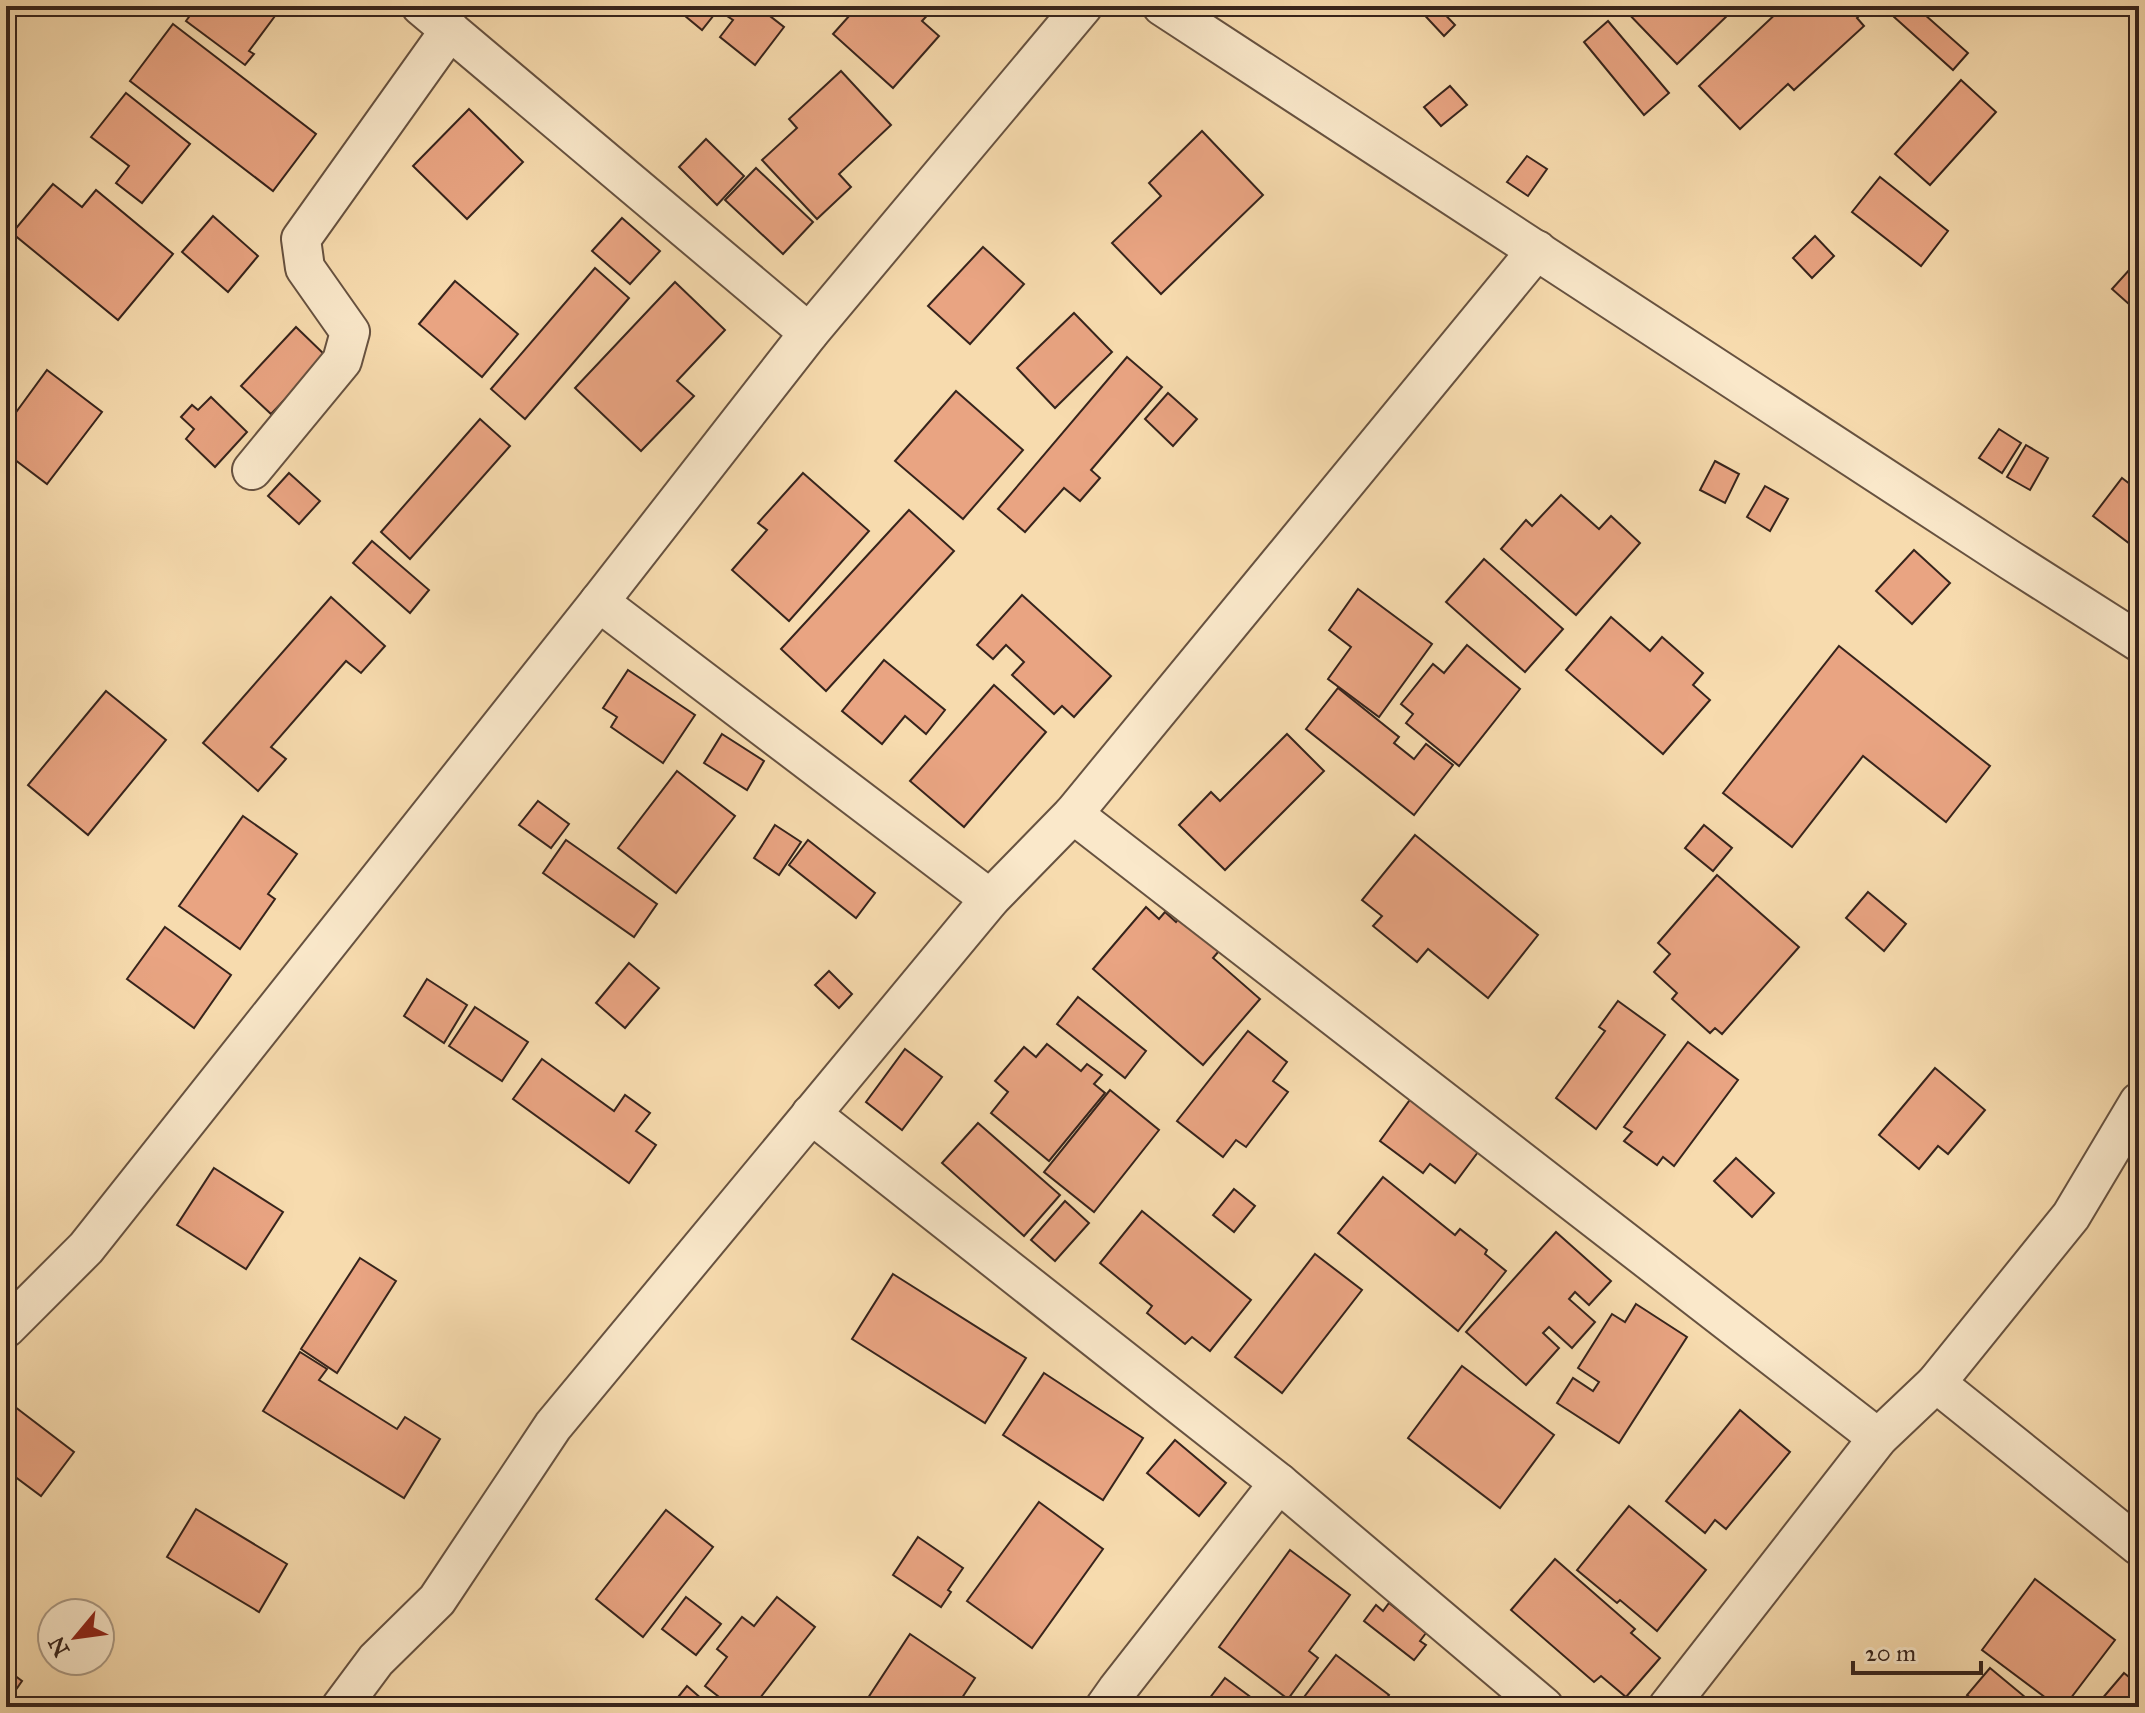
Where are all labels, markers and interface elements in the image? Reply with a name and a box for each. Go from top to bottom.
north arrow [36,1597,116,1677]
scale bar [1853,1625,1981,1675]
text: N [42,1631,75,1661]
text: 20 m [1865,1638,1916,1668]

